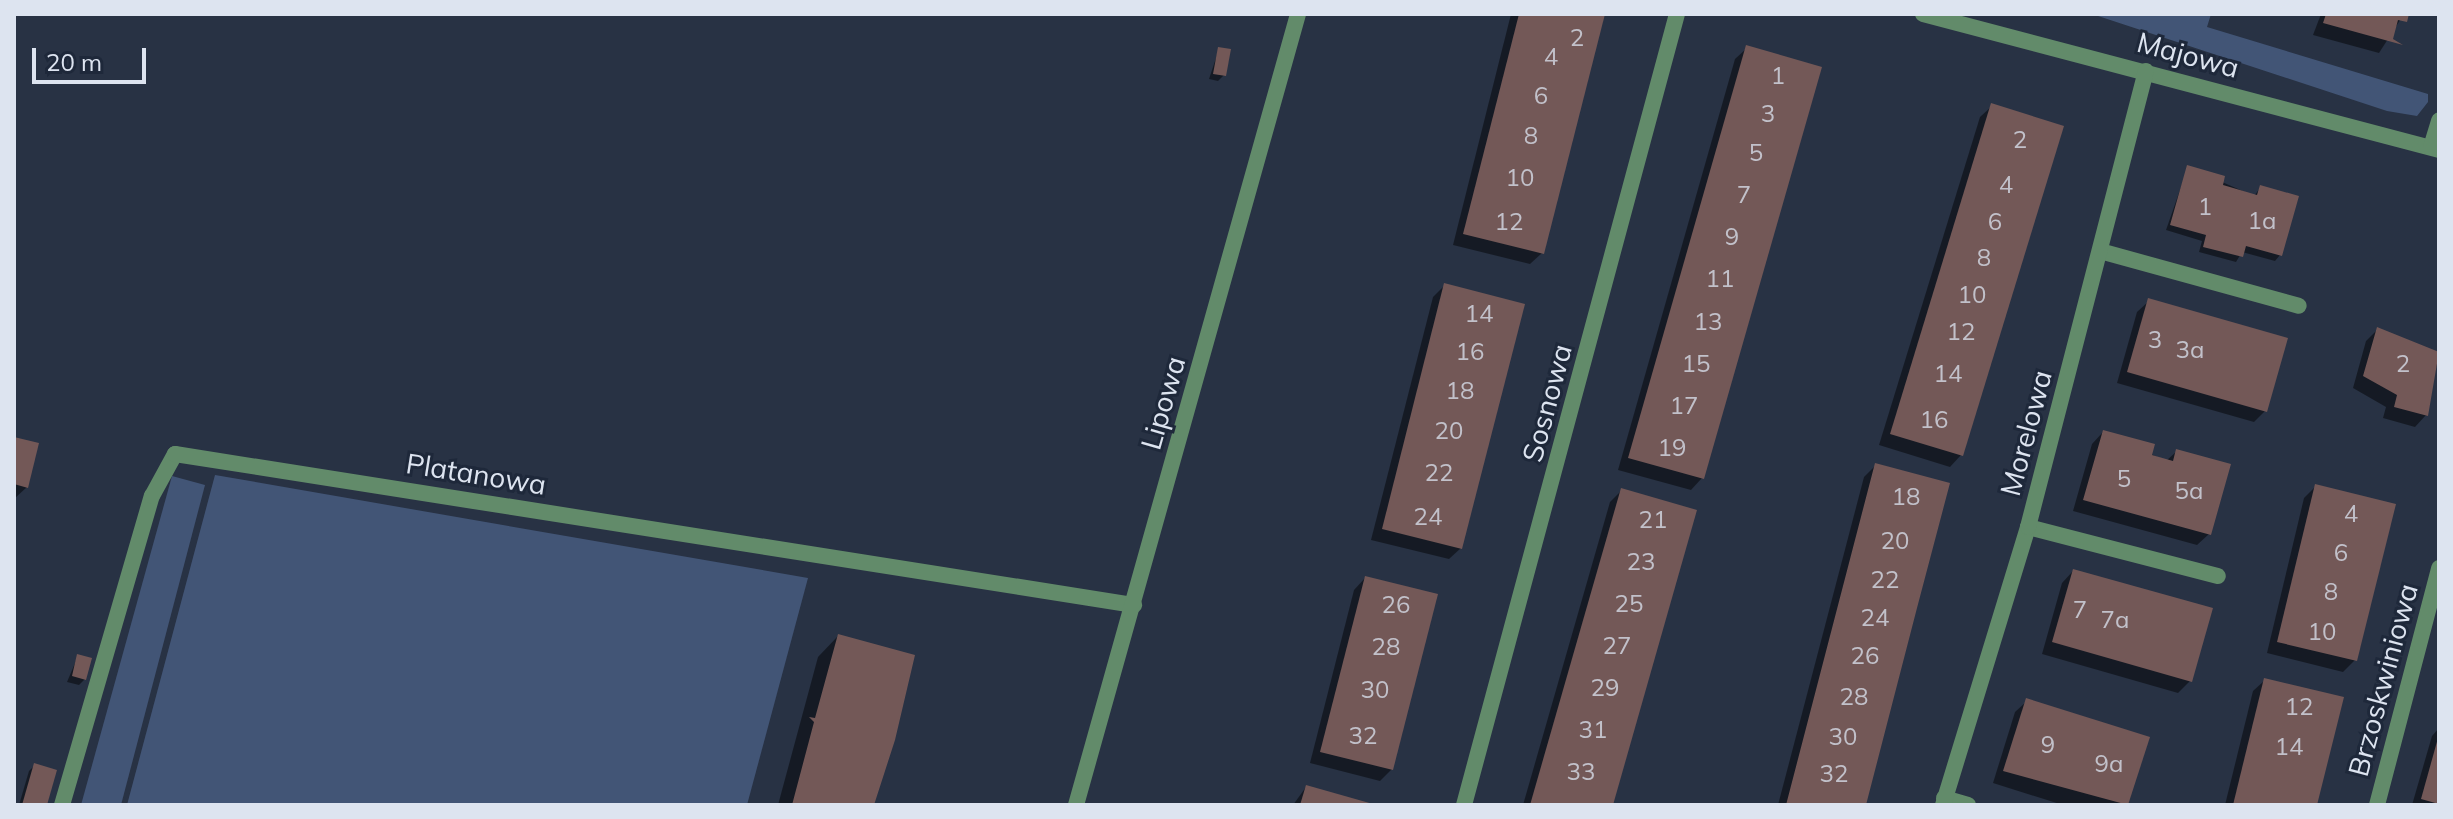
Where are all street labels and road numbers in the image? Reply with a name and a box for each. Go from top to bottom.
street label: Majowa [2133,25,2243,85]
street label: Sosnowa [1515,341,1579,465]
street label: Lipowa [1134,353,1192,453]
street label: Morelowa [1993,367,2059,499]
street label: Platanowa [404,446,548,502]
street label: Brzoskwiniowa [2341,580,2425,780]

